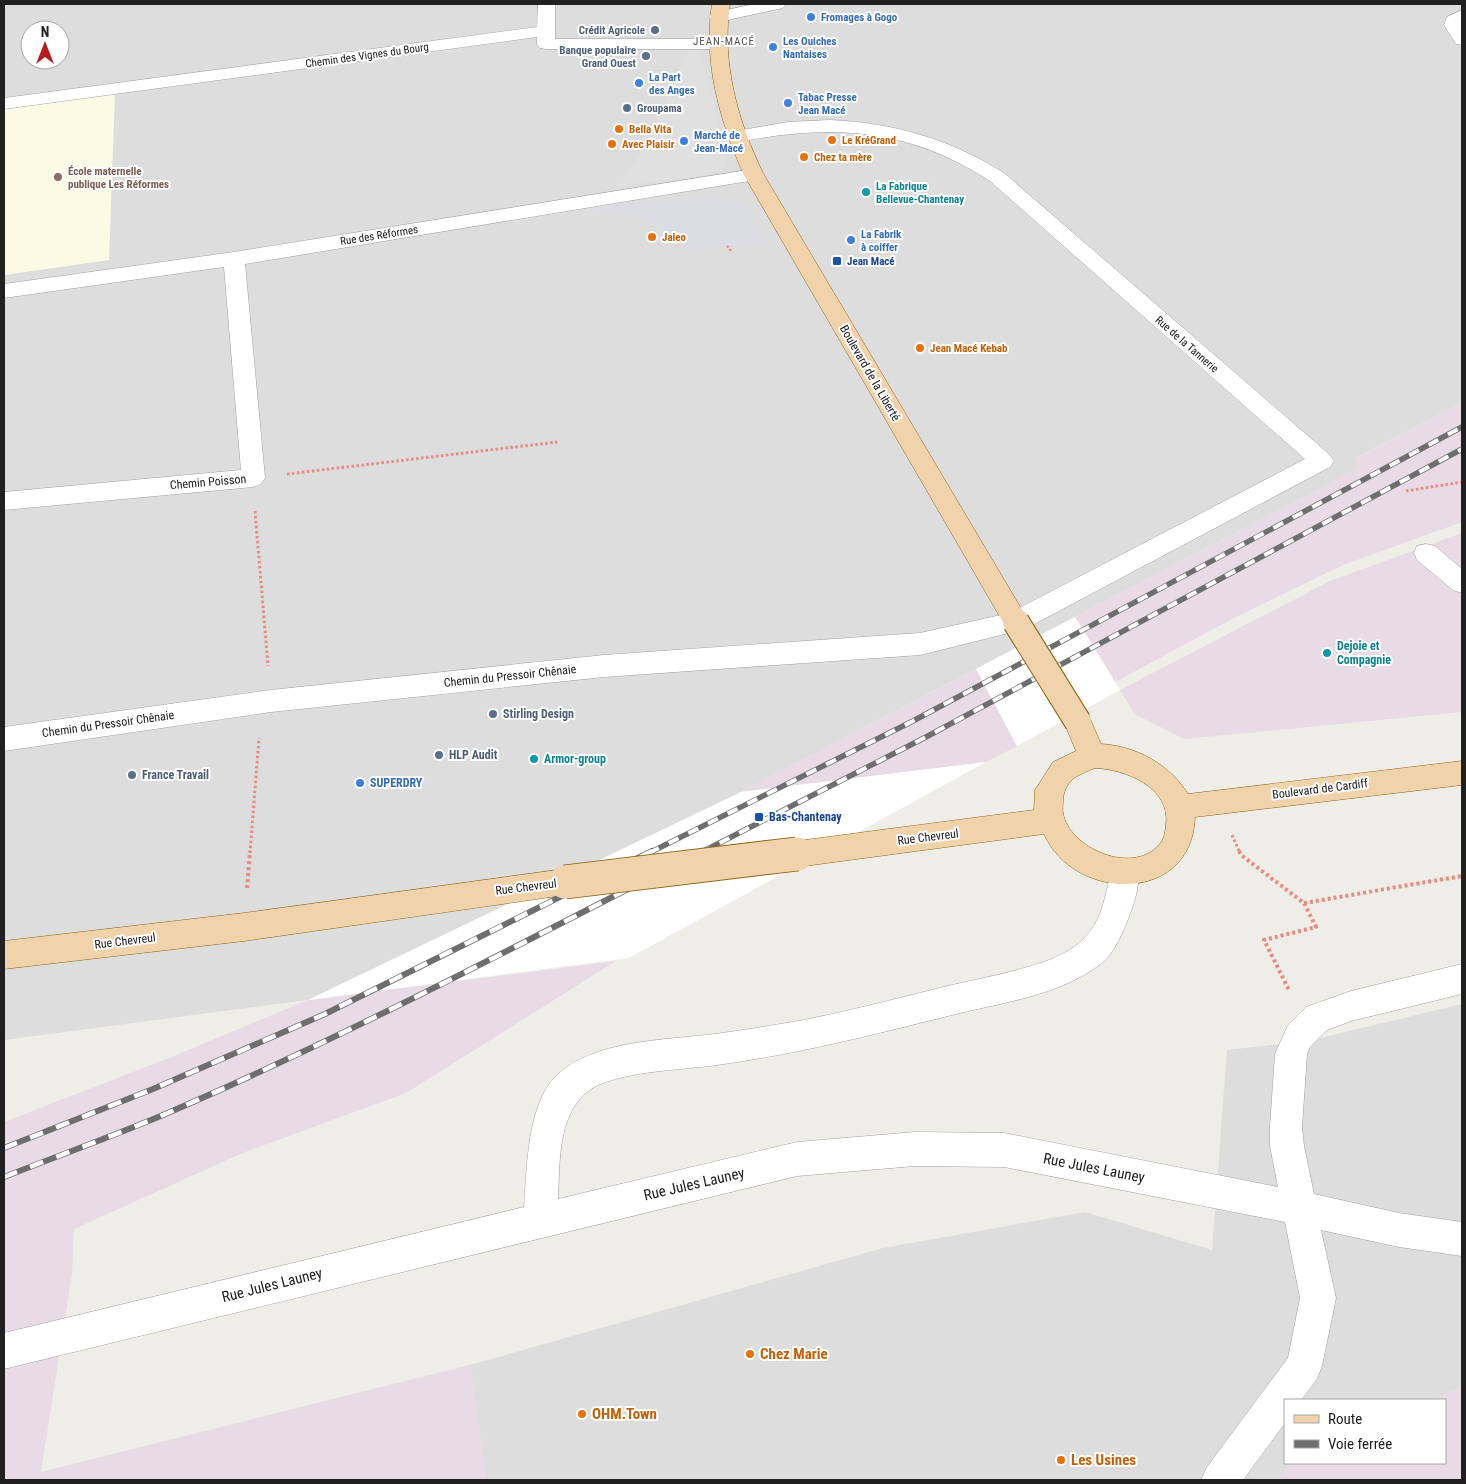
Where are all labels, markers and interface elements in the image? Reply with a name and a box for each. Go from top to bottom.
marker: Fromages à Gogo [805,11,817,23]
place label: Fromages à Gogo [821,11,898,24]
north arrow [20,20,70,70]
text: N [41,24,49,40]
place label: Crédit Agricole [579,24,645,37]
marker: Crédit Agricole [649,24,661,36]
district label: JEAN-MACÉ [693,35,755,48]
place label: Les Ouiches Nantaises [783,35,837,61]
street label: Chemin des Vignes du Bourg [305,40,430,71]
marker: Les Ouiches Nantaises [767,41,779,53]
place label: Banque populaire Grand Ouest [559,44,637,70]
marker: Banque populaire Grand Ouest [640,50,652,62]
place label: La Part des Anges [649,71,695,97]
marker: La Part des Anges [633,77,645,89]
place label: Tabac Presse Jean Macé [798,91,857,117]
marker: Tabac Presse Jean Macé [782,97,794,109]
marker: Groupama [621,102,633,114]
place label: Groupama [637,102,682,115]
marker: Bella Vita [613,123,625,135]
place label: Bella Vita [629,123,671,136]
place label: Marché de Jean-Macé [694,129,743,155]
marker: Le KréGrand [826,134,838,146]
place label: Le KréGrand [842,134,896,147]
marker: Marché de Jean-Macé [678,135,690,147]
marker: Avec Plaisir [606,138,618,150]
place label: Avec Plaisir [622,138,675,151]
marker: Chez ta mère [798,151,810,163]
place label: Chez ta mère [814,151,872,164]
place label: École maternelle publique Les Réformes [68,165,169,191]
marker: École maternelle publique Les Réformes [52,171,64,183]
place label: La Fabrique Bellevue-Chantenay [876,180,964,206]
marker: La Fabrique Bellevue-Chantenay [860,186,872,198]
street label: Rue des Réformes [339,223,419,248]
place label: La Fabrik à coiffer [861,228,902,254]
marker: Jaleo [646,231,658,243]
place label: Jaleo [662,231,687,244]
marker: La Fabrik à coiffer [845,234,857,246]
marker: Jean Macé [831,255,843,267]
place label: Jean Macé [847,255,895,268]
street label: Rue de la Tannerie [1152,313,1221,375]
street label: Boulevard de la Liberté [837,323,903,424]
marker: Jean Macé Kebab [914,342,926,354]
place label: Jean Macé Kebab [930,342,1008,355]
street label: Chemin Poisson [169,472,247,492]
place label: Dejoie et Compagnie [1337,639,1391,667]
marker: Dejoie et Compagnie [1321,647,1333,659]
street label: Chemin du Pressoir Chênaie [443,662,577,690]
place label: Stirling Design [503,707,574,721]
street label: Chemin du Pressoir Chênaie [41,708,175,740]
marker: Stirling Design [487,708,499,720]
place label: HLP Audit [449,748,498,762]
marker: HLP Audit [433,749,445,761]
place label: Armor-group [544,752,606,766]
marker: Armor-group [528,753,540,765]
place label: France Travail [142,768,209,782]
marker: France Travail [126,769,138,781]
place label: SUPERDRY [370,776,423,790]
street label: Boulevard de Cardiff [1271,776,1369,802]
marker: SUPERDRY [354,777,366,789]
place label: Bas-Chantenay [769,810,842,824]
marker: Bas-Chantenay [753,811,765,823]
street label: Rue Chevreul [897,826,959,848]
street label: Rue Chevreul [495,876,557,898]
street label: Rue Chevreul [94,930,156,952]
street label: Rue Jules Launey [1042,1149,1146,1187]
street label: Rue Jules Launey [642,1164,746,1204]
street label: Rue Jules Launey [220,1264,324,1306]
place label: Chez Marie [760,1345,828,1363]
marker: Chez Marie [744,1348,756,1360]
legend [1284,1399,1446,1464]
place label: OHM.Town [592,1405,657,1423]
marker: OHM.Town [576,1408,588,1420]
text: Route [1328,1410,1362,1428]
text: Voie ferrée [1328,1435,1392,1453]
place label: Les Usines [1071,1451,1136,1469]
marker: Les Usines [1055,1454,1067,1466]

